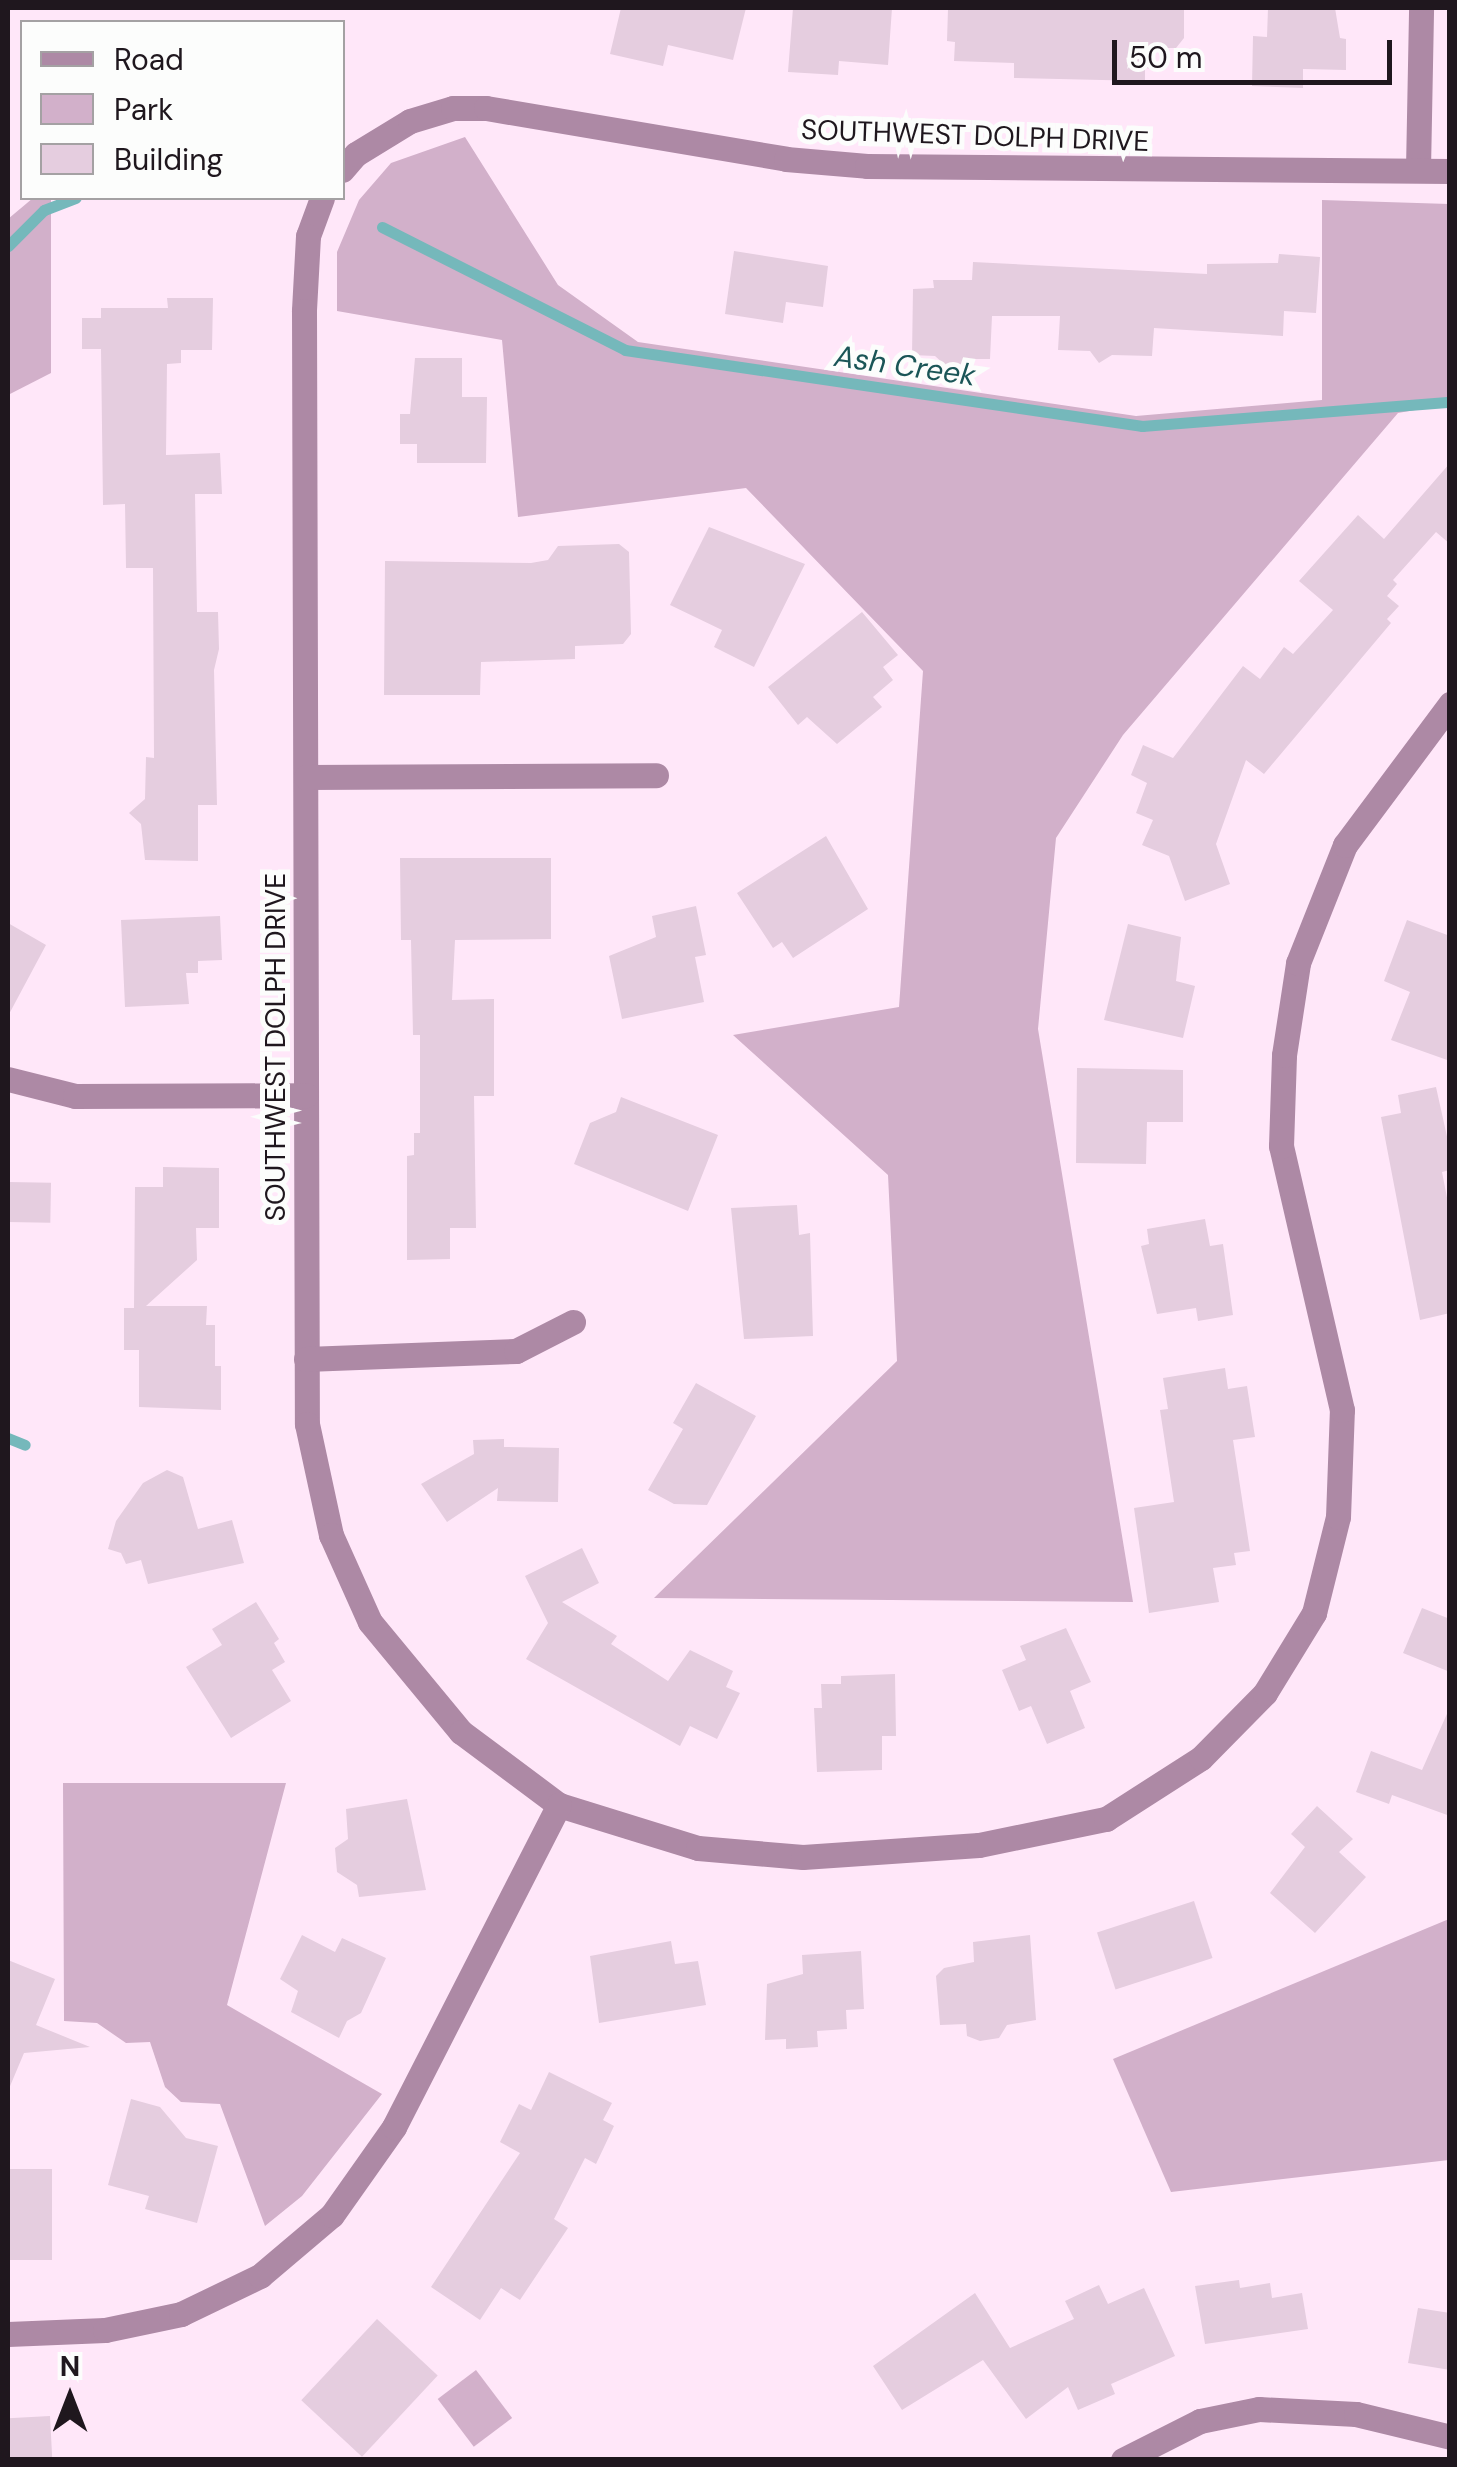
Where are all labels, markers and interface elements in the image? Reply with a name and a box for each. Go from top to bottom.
legend [20,20,345,200]
scale bar [1117,20,1397,82]
text: 50 m [1129,38,1203,77]
text: Road [114,40,184,79]
text: Park [114,90,173,129]
street label: SOUTHWEST DOLPH DRIVE [800,113,1150,159]
text: Building [114,140,223,179]
water label: Ash Creek [832,338,978,394]
street label: SOUTHWEST DOLPH DRIVE [259,873,293,1221]
north arrow [20,2347,120,2447]
text: N [60,2348,80,2385]

